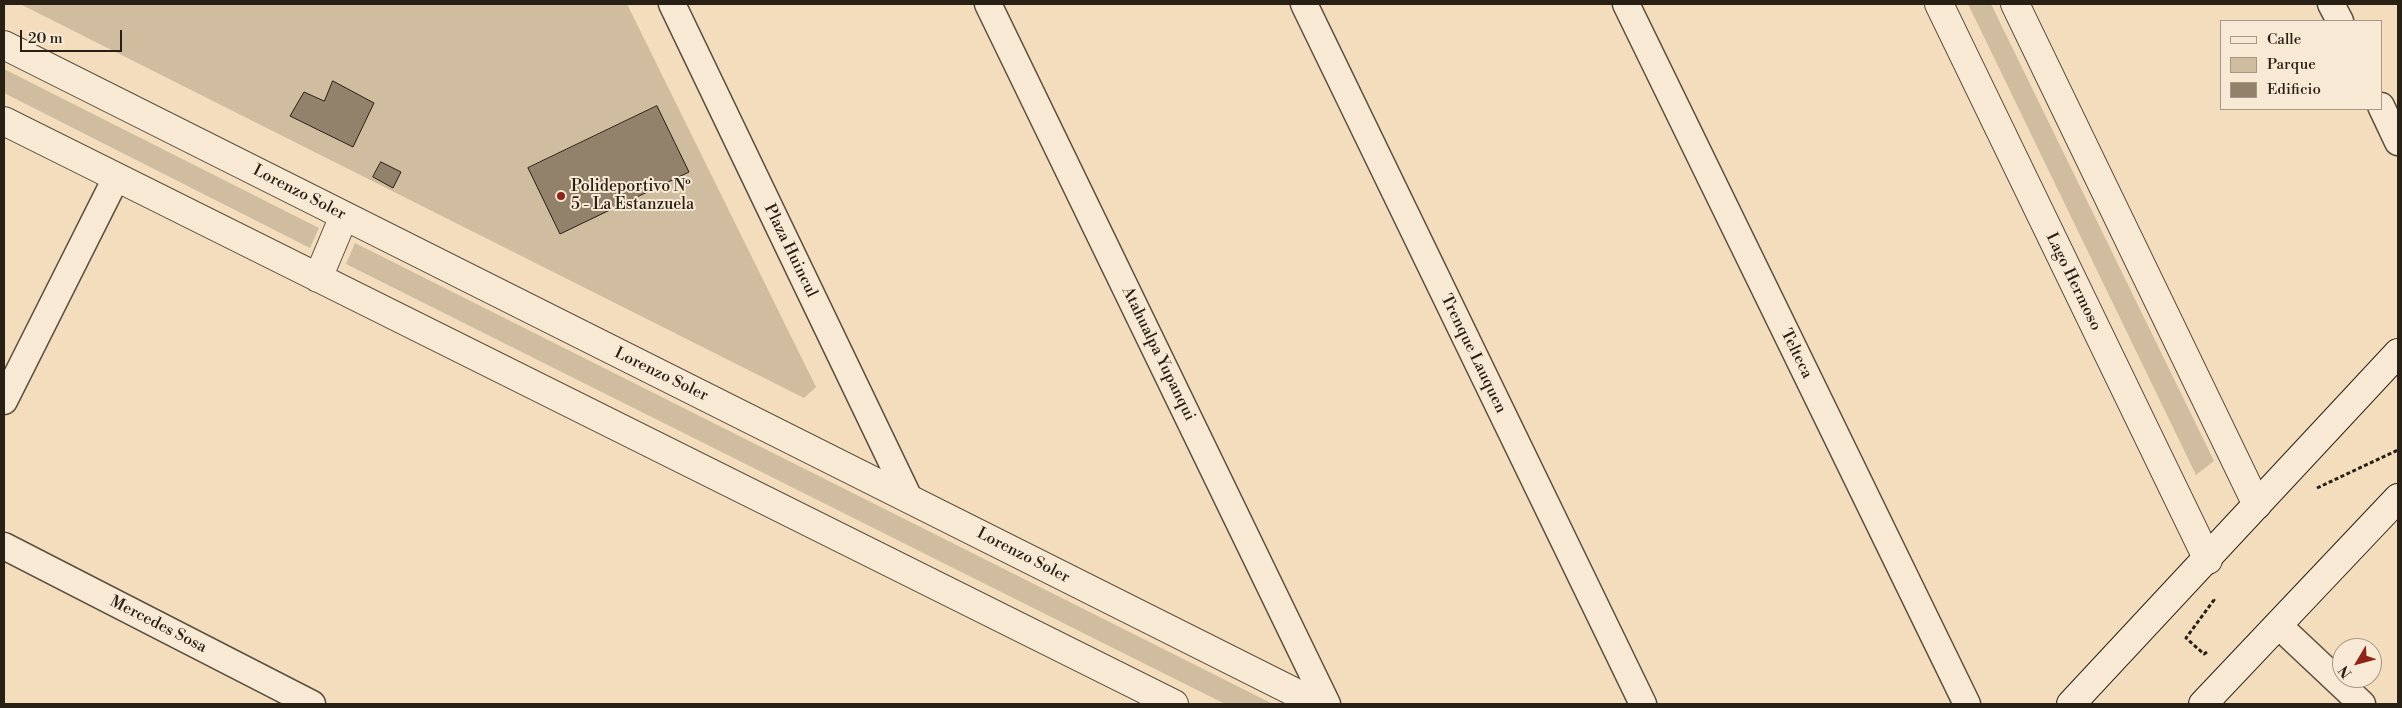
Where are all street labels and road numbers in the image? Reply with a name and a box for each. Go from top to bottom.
street label: Lorenzo Soler [249,161,349,225]
street label: Plaza Huincul [759,201,821,301]
street label: Lago Hermoso [2041,230,2105,334]
street label: Atahualpa Yupanqui [1117,284,1199,424]
street label: Trenque Lauquen [1436,291,1510,417]
street label: Telteca [1776,326,1816,382]
street label: Lorenzo Soler [611,344,711,406]
street label: Lorenzo Soler [973,524,1073,588]
street label: Mercedes Sosa [106,592,210,658]

